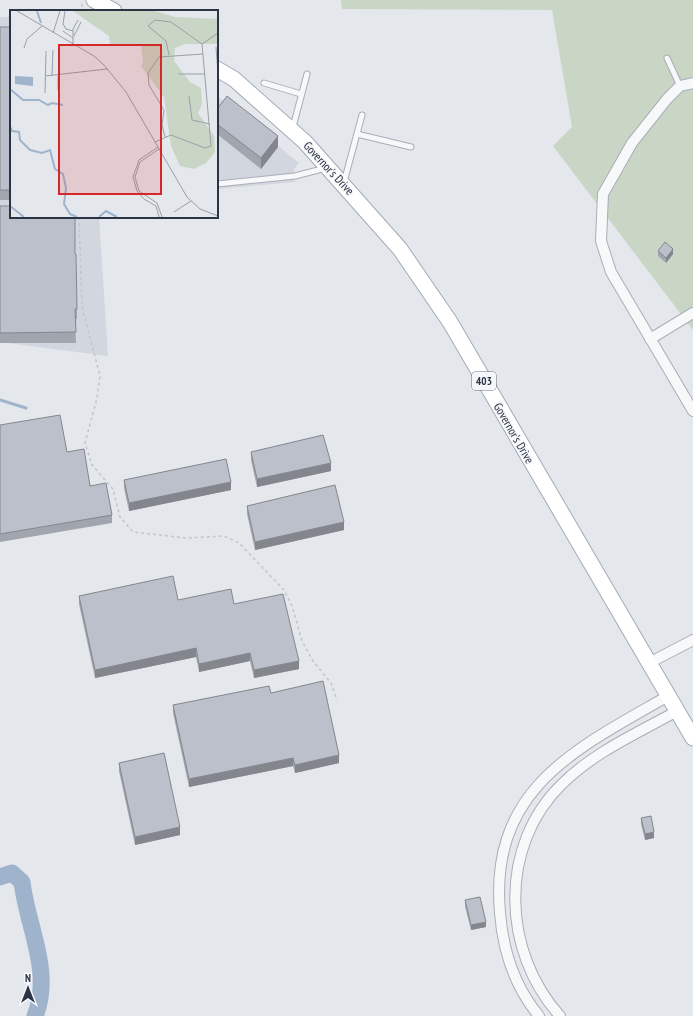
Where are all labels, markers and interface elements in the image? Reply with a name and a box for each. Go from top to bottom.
inset map [10,10,218,218]
street label: Governor's Drive [300,138,358,198]
road number: 403 [472,372,496,390]
street label: Governor's Drive [491,400,537,466]
north arrow [8,968,48,1008]
text: N [25,971,31,985]

